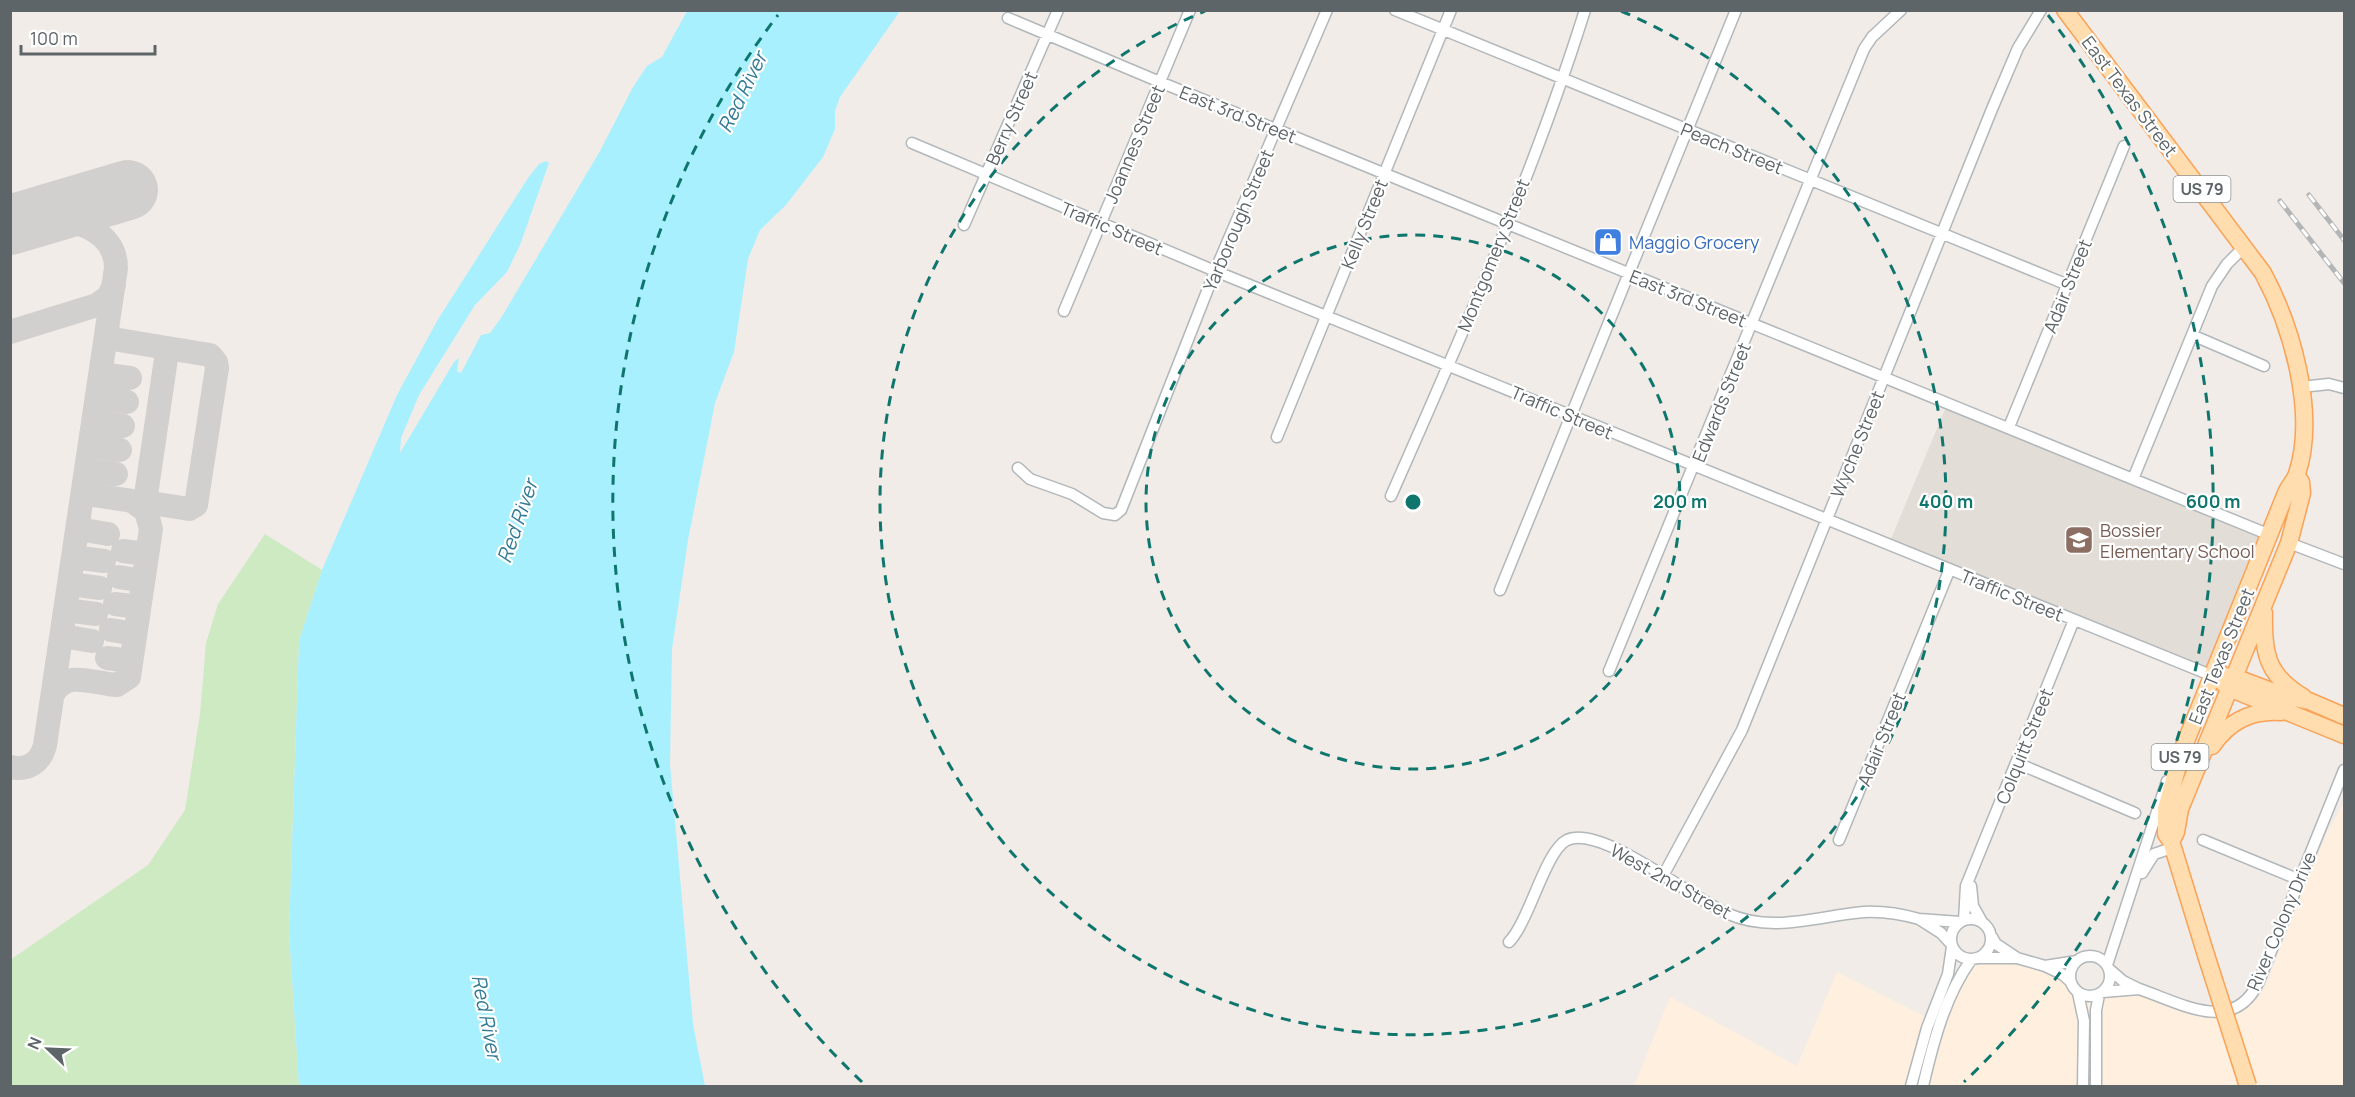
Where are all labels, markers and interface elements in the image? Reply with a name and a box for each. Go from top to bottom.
scale bar [21,18,154,56]
text: 100 m [30,26,78,50]
street label: East Texas Street [2077,31,2183,161]
water label: Red River [711,45,774,137]
street label: Berry Street [980,67,1042,169]
street label: East 3rd Street [1176,80,1300,148]
street label: Joannes Street [1098,81,1170,207]
street label: Peach Street [1677,117,1787,179]
street label: Yarborough Street [1197,145,1279,295]
street label: Montgomery Street [1451,175,1535,335]
street label: Kelly Street [1335,176,1393,272]
road number: US 79 [2174,176,2230,202]
street label: Traffic Street [1057,196,1167,260]
shop icon: Maggio Grocery [1592,226,1624,258]
place label: Maggio Grocery [1629,230,1760,254]
street label: Adair Street [2037,236,2097,336]
street label: East 3rd Street [1626,264,1750,332]
street label: Edwards Street [1686,339,1756,465]
street label: Traffic Street [1507,380,1617,444]
street label: Wyche Street [1825,387,1889,501]
water label: Red River [490,473,545,566]
text: 200 m [1653,489,1707,513]
text: 400 m [1919,489,1973,513]
text: 600 m [2186,489,2240,513]
centre of rings [1403,492,1423,512]
place label: Bossier Elementary School [2100,518,2255,563]
school or university icon: Bossier Elementary School [2063,524,2095,556]
street label: Traffic Street [1957,563,2067,627]
street label: East Texas Street [2183,584,2259,728]
street label: Colquitt Street [1990,684,2058,808]
street label: Adair Street [1851,689,1911,789]
road number: US 79 [2152,744,2208,770]
street label: West 2nd Street [1606,838,1736,924]
street label: River Colony Drive [2241,848,2321,994]
water label: Red River [466,972,509,1065]
north arrow [18,1019,78,1079]
text: N [22,1034,47,1053]

